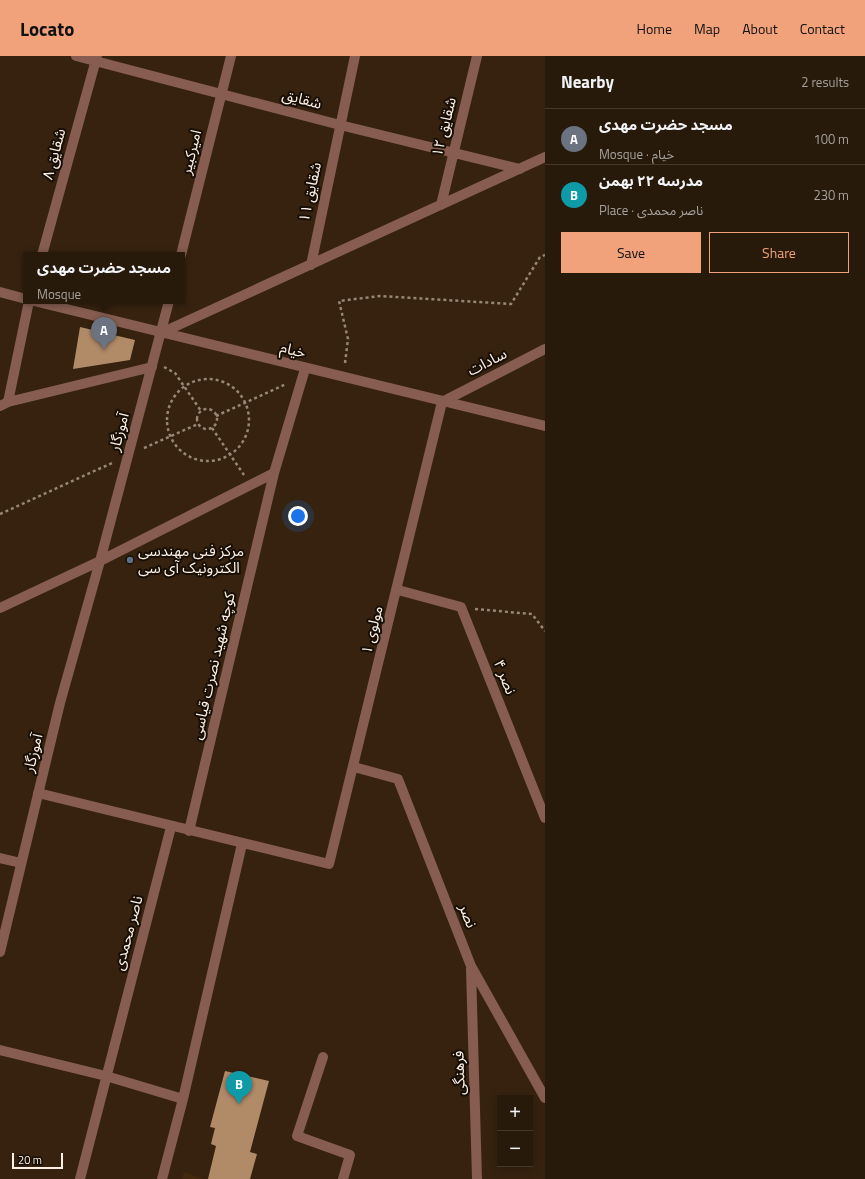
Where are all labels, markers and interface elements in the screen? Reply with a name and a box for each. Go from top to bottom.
text: Locato [20,14,74,43]
text: Home [637,18,672,39]
text: Map [694,18,720,39]
text: About [742,18,778,39]
text: Contact [800,18,845,39]
text: Nearby [561,69,614,95]
text: 2 results [801,72,849,92]
street label: شقایق [280,82,325,115]
street label: شقایق ۱۲ [425,94,462,159]
text: مسجد حضرت مهدی [599,113,733,136]
street label: شقایق ۸ [36,126,71,182]
street label: امیرکبیر [174,127,207,178]
text: A [570,129,578,149]
text: 100 m [813,129,849,149]
text: Mosque · خیام [599,144,674,164]
street label: شقایق ۱۱ [292,160,327,224]
text: مدرسه ۲۲ بهمن [599,169,703,192]
text: B [570,185,578,205]
text: 230 m [813,185,849,205]
text: Place · ناصر محمدی [599,200,703,220]
button: Save [561,232,701,273]
button: Share [709,232,849,273]
popup [23,252,185,304]
text: مسجد حضرت مهدی [37,256,171,279]
text: Mosque [37,284,81,304]
pin: A [91,317,117,350]
street label: خیام [278,335,309,364]
street label: سادات [463,342,511,381]
street label: آموزگار [102,409,135,455]
your location [288,506,308,526]
place label: مرکز فنی مهندسی الکترونیک آی سی [138,539,244,579]
marker: مرکز فنی مهندسی الکترونیک آی سی [125,555,135,565]
street label: کوچه شهید نصرت قیاسی [184,589,241,742]
street label: مولوی ۱ [354,603,389,657]
street label: نصر ۴ [488,656,523,698]
street label: آموزگار [16,730,49,776]
street label: ناصر محمدی [106,893,149,973]
street label: نصر [453,899,484,931]
street label: فرهنگی [446,1050,471,1096]
pin: B [226,1071,252,1104]
map controls [497,1095,533,1167]
button: + [497,1095,533,1131]
button: − [497,1131,533,1167]
scale bar [12,1151,63,1170]
text: 20 m [18,1152,42,1168]

